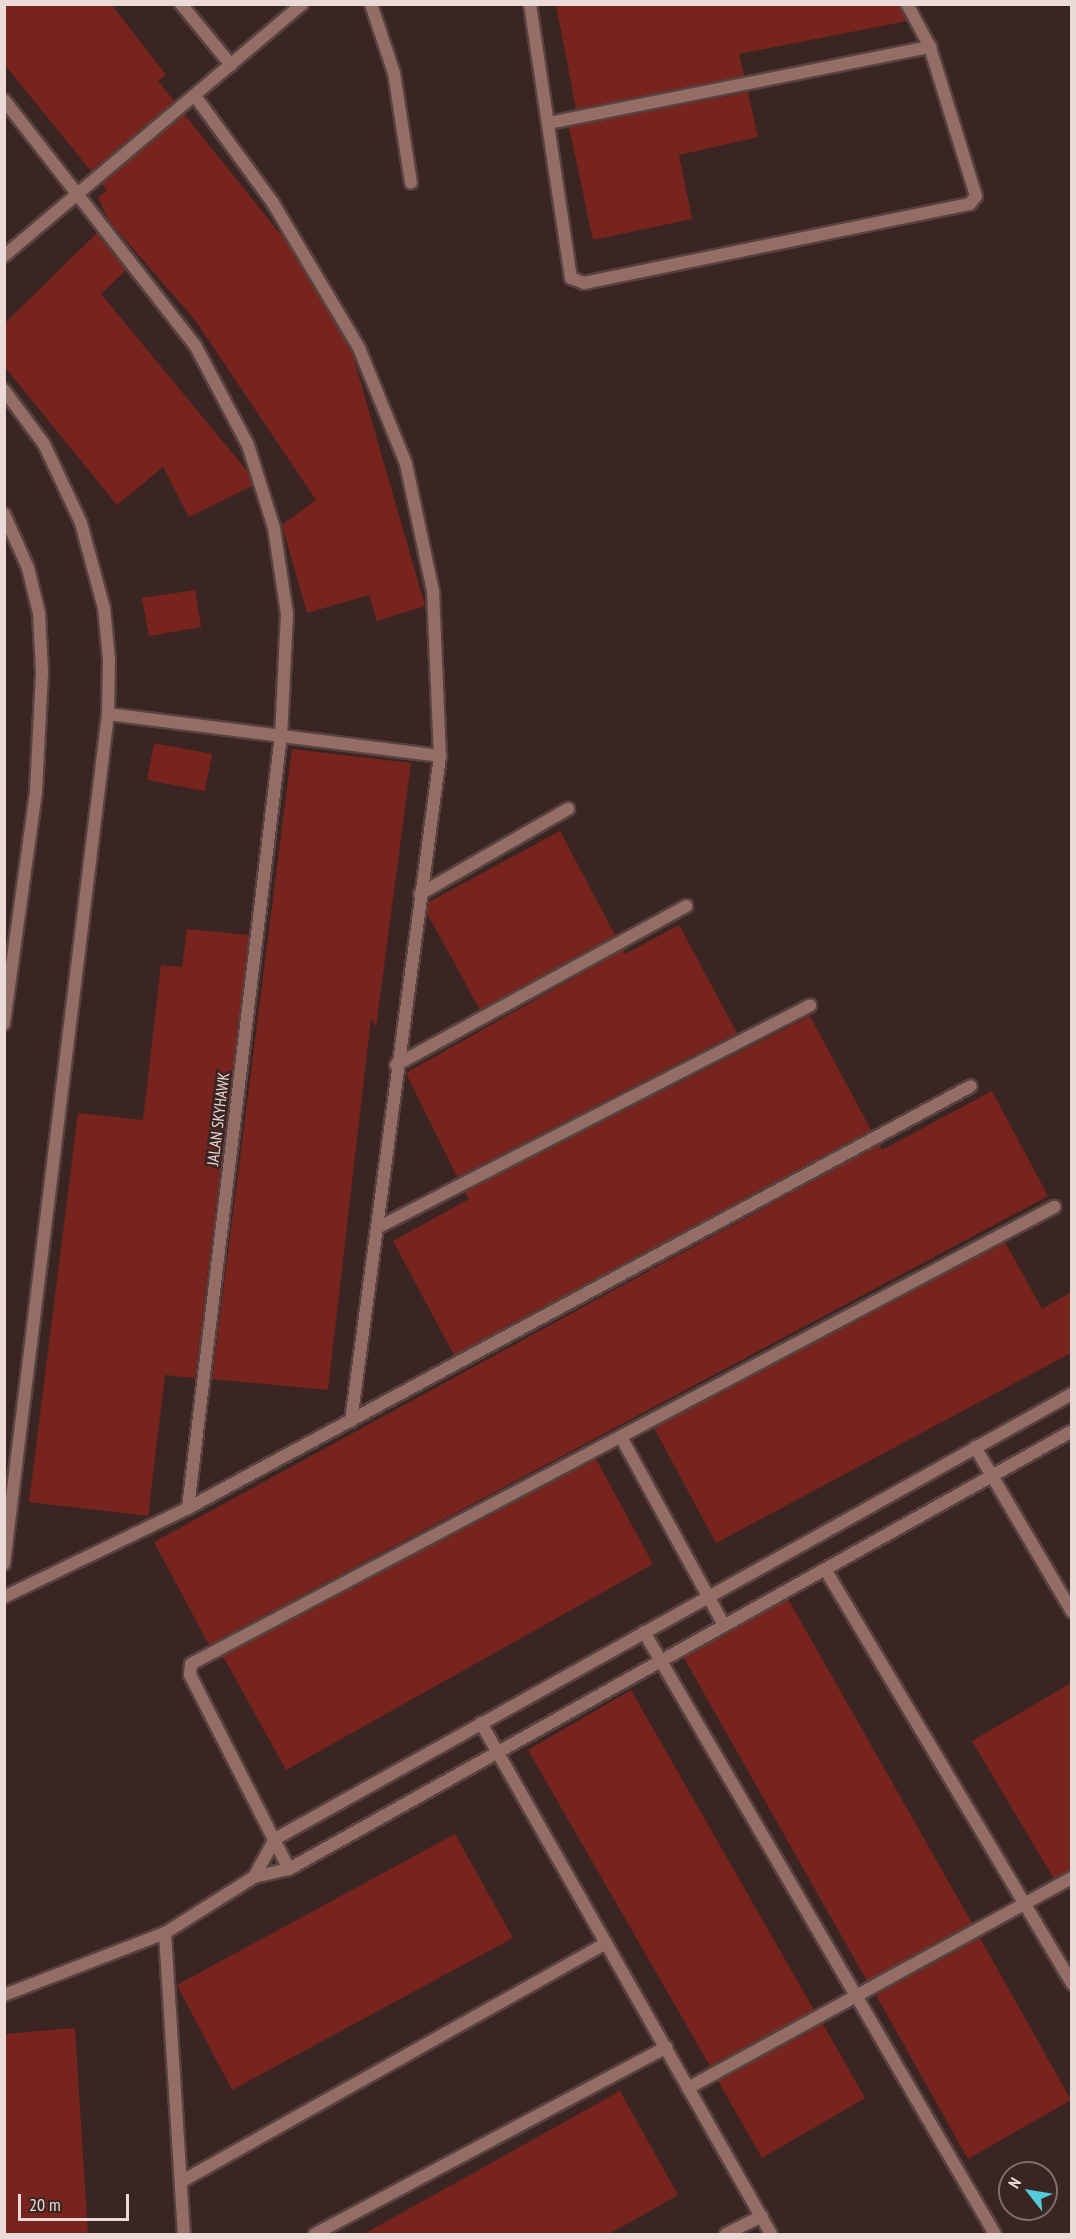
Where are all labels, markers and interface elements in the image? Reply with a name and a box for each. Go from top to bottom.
street label: JALAN SKYHAWK [203,1071,233,1167]
north arrow [998,2161,1058,2221]
text: N [1003,2174,1025,2192]
scale bar [21,2182,132,2220]
text: 20 m [29,2193,61,2216]

